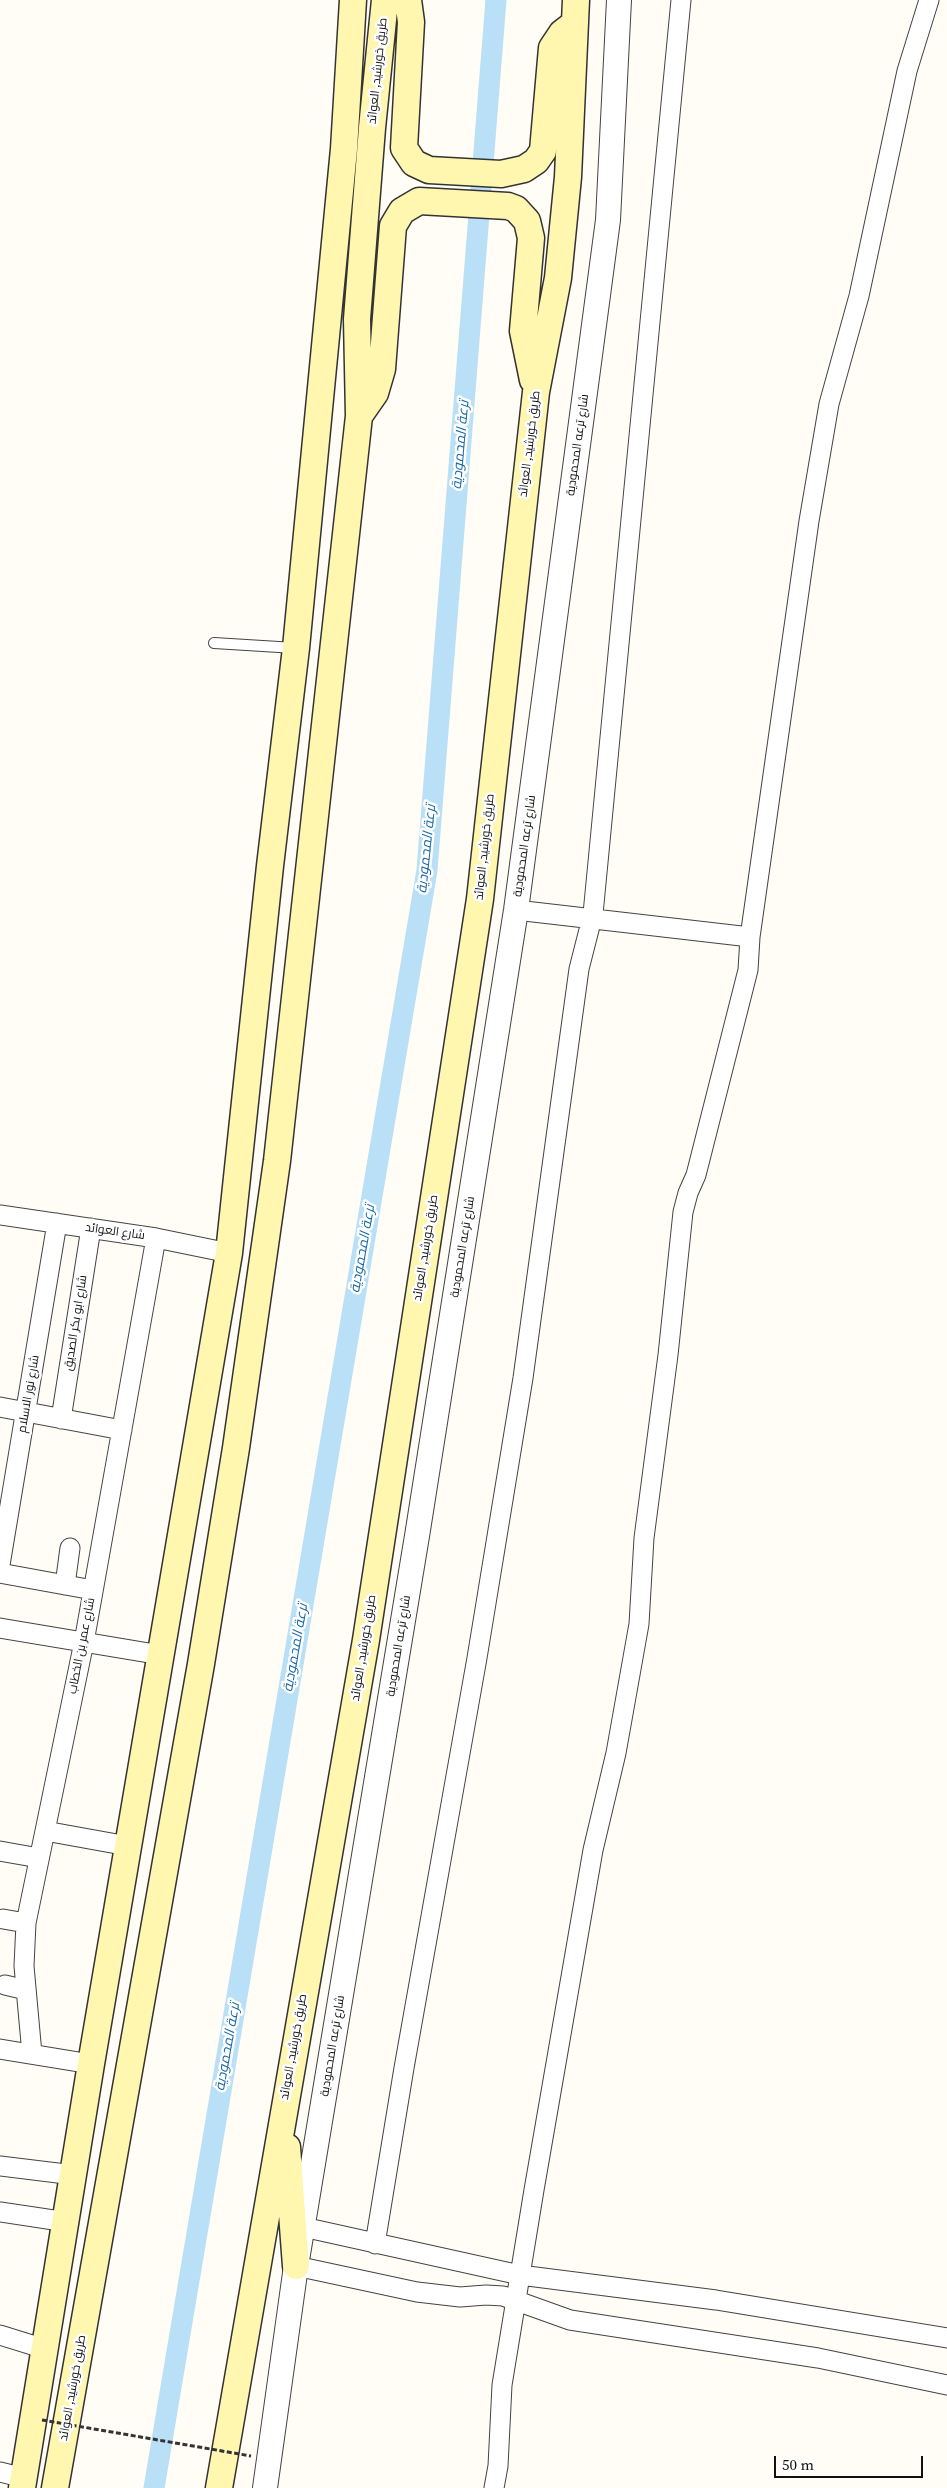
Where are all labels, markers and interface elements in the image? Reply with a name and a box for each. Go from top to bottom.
street label: طريق خورشيد, العوائد [365,17,391,125]
street label: طريق خورشيد, العوائد [516,390,544,498]
street label: شارع ترعه المحمودية [564,393,592,497]
water label: ترعة المحمودية [449,400,473,490]
street label: طريق خورشيد, العوائد [472,793,498,901]
street label: شارع ترعه المحمودية [511,794,539,898]
water label: ترعة المحمودية [414,804,440,894]
street label: طريق خورشيد, العوائد [411,1194,441,1302]
street label: شارع ترعه المحمودية [448,1195,478,1299]
water label: ترعة المحمودية [347,1204,379,1294]
street label: شارع العوائد [84,1221,146,1243]
street label: شارع ابو بكر الصديق [61,1274,91,1372]
street label: شارع نور الاسلام [15,1354,43,1434]
street label: طريق خورشيد, العوائد [349,1594,379,1702]
street label: شارع ترعه المحمودية [384,1594,414,1698]
street label: شارع عمر بن الخطاب [66,1597,98,1695]
water label: ترعة المحمودية [280,1603,312,1693]
street label: طريق خورشيد, العوائد [278,1993,310,2101]
street label: شارع ترعه المحمودية [318,1994,348,2098]
water label: ترعة المحمودية [212,2002,244,2092]
street label: طريق خورشيد, العوائد [57,2334,89,2442]
scale bar [777,2446,926,2478]
text: 50 m [782,2454,814,2475]

